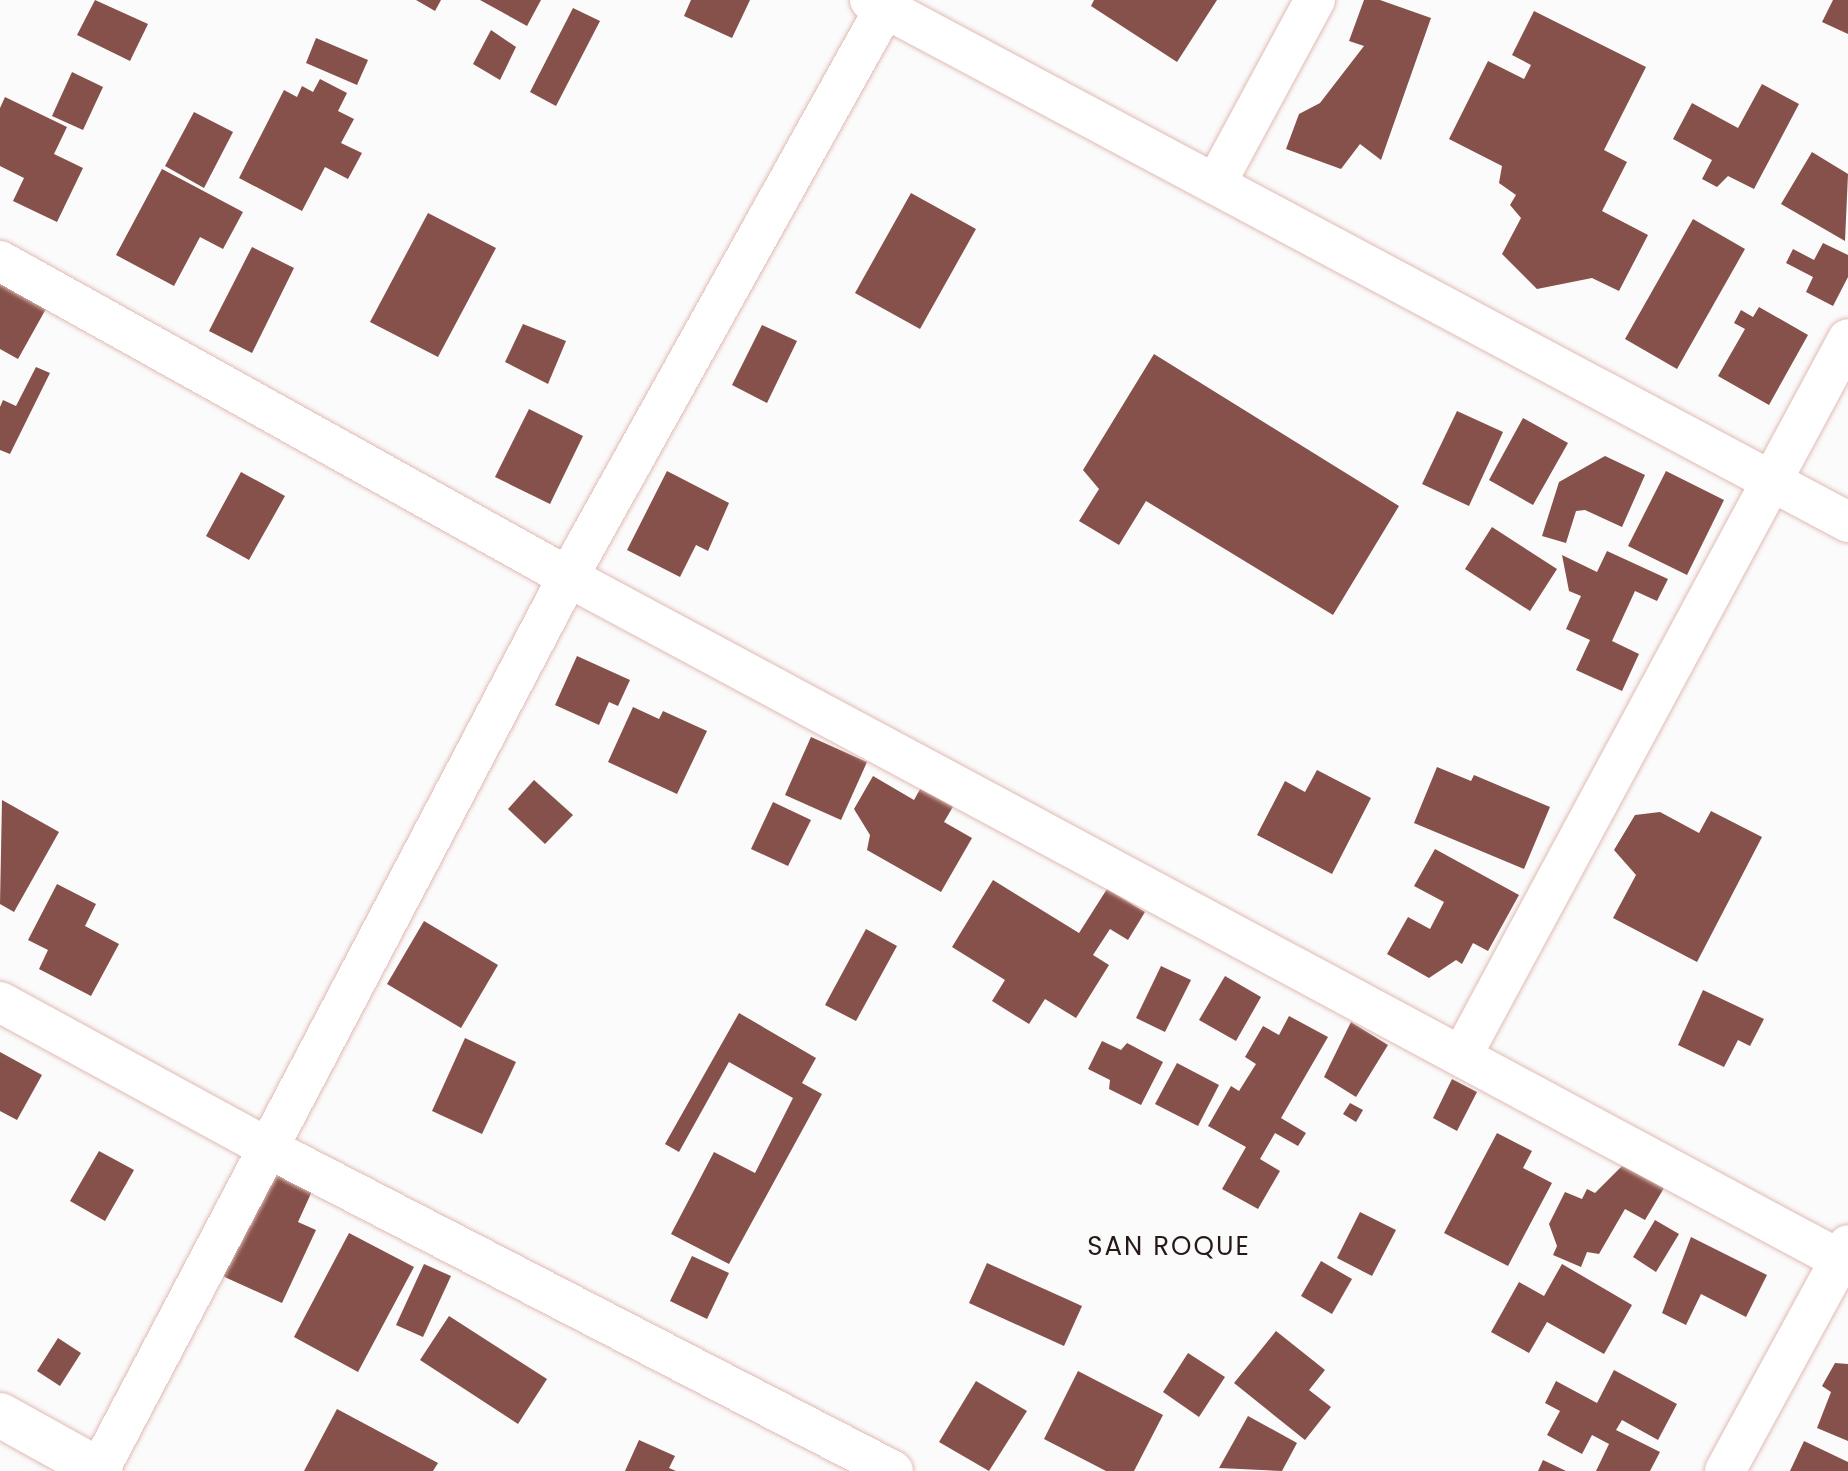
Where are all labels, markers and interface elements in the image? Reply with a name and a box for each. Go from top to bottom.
district label: SAN ROQUE [1087,1231,1251,1263]

